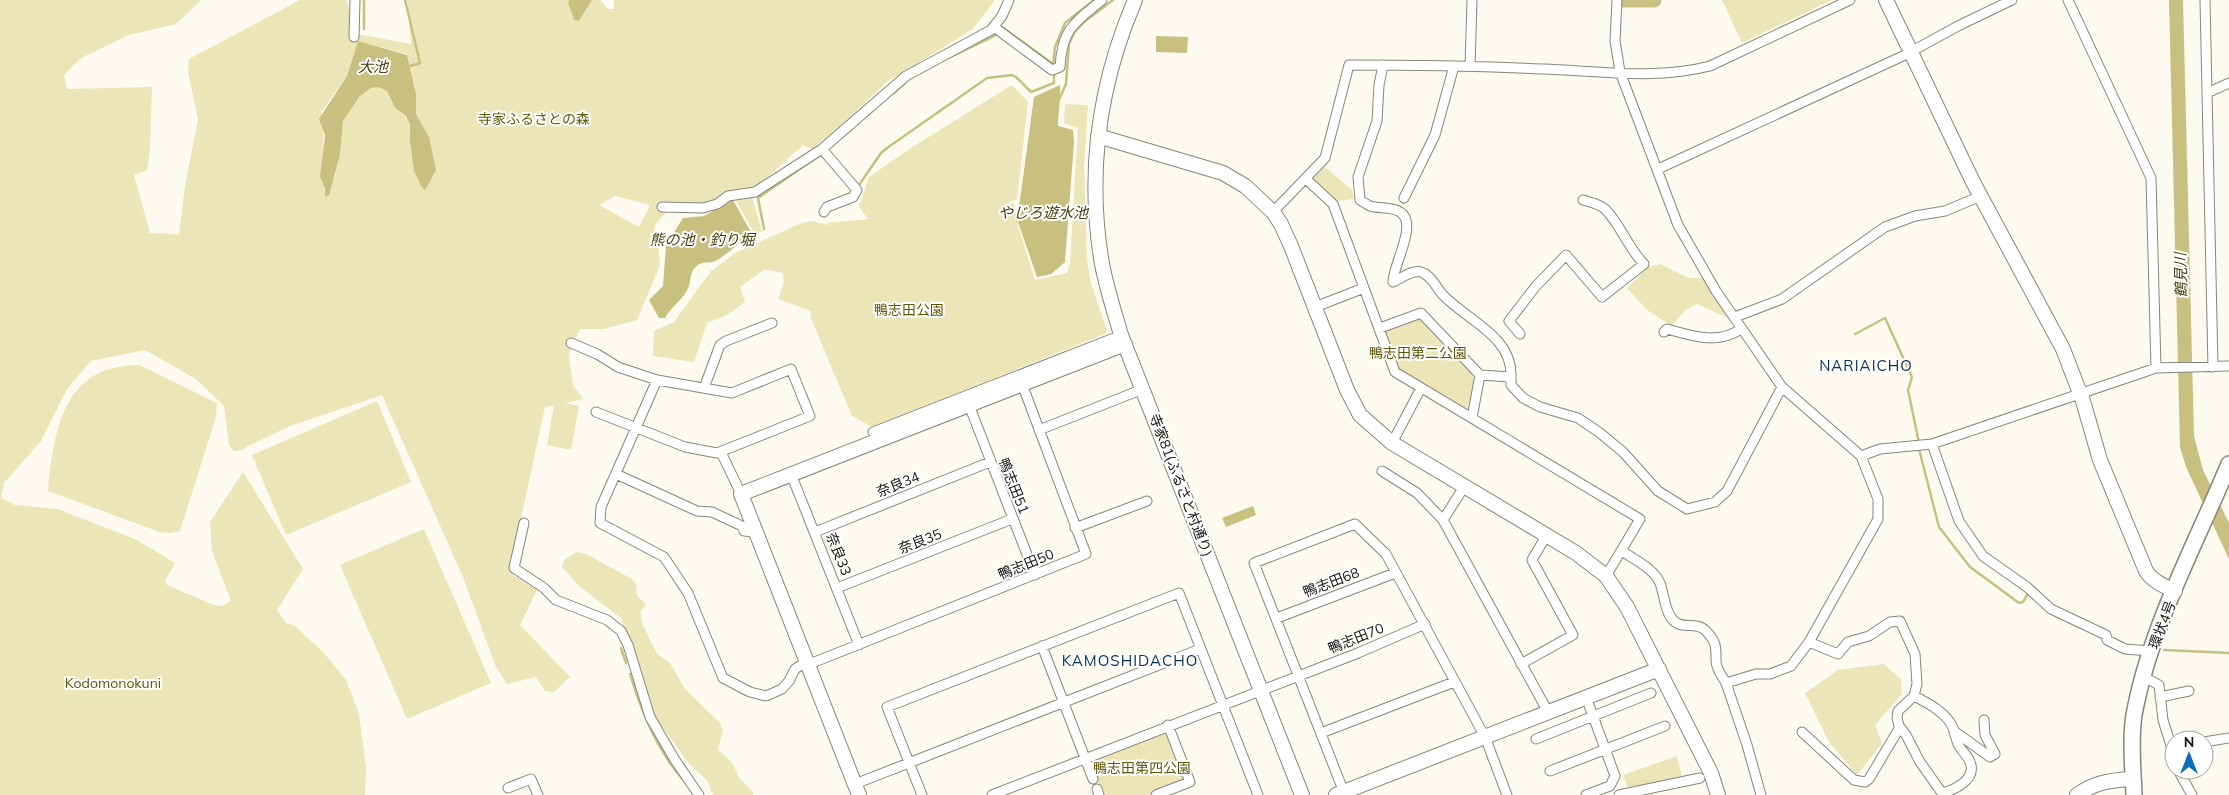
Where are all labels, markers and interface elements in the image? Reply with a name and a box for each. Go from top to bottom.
water label: 大池 [358,57,390,76]
park label: 寺家ふるさとの森 [478,110,590,128]
water label: やじろ遊水池 [998,203,1090,222]
water label: 熊の池・釣り堀 [649,230,756,249]
water label: 鶴見川 [2171,250,2190,298]
park label: 鴨志田公園 [874,301,944,319]
park label: 鴨志田第二公園 [1369,344,1467,362]
district label: NARIAICHO [1819,356,1913,375]
street label: 寺家81(ふるさと村通り) [1145,411,1217,559]
street label: 鴨志田51 [995,455,1033,517]
street label: 奈良34 [874,467,923,501]
street label: 奈良35 [896,525,944,557]
street label: 奈良33 [822,530,856,578]
street label: 鴨志田50 [995,545,1057,583]
street label: 鴨志田68 [1300,563,1362,601]
street label: 環状4号 [2145,598,2179,652]
street label: 鴨志田70 [1325,619,1387,657]
district label: KAMOSHIDACHO [1062,651,1198,670]
park label: Kodomonokuni [65,674,161,692]
north arrow [2164,730,2214,780]
text: N [2184,733,2194,751]
park label: 鴨志田第四公園 [1093,759,1191,777]

